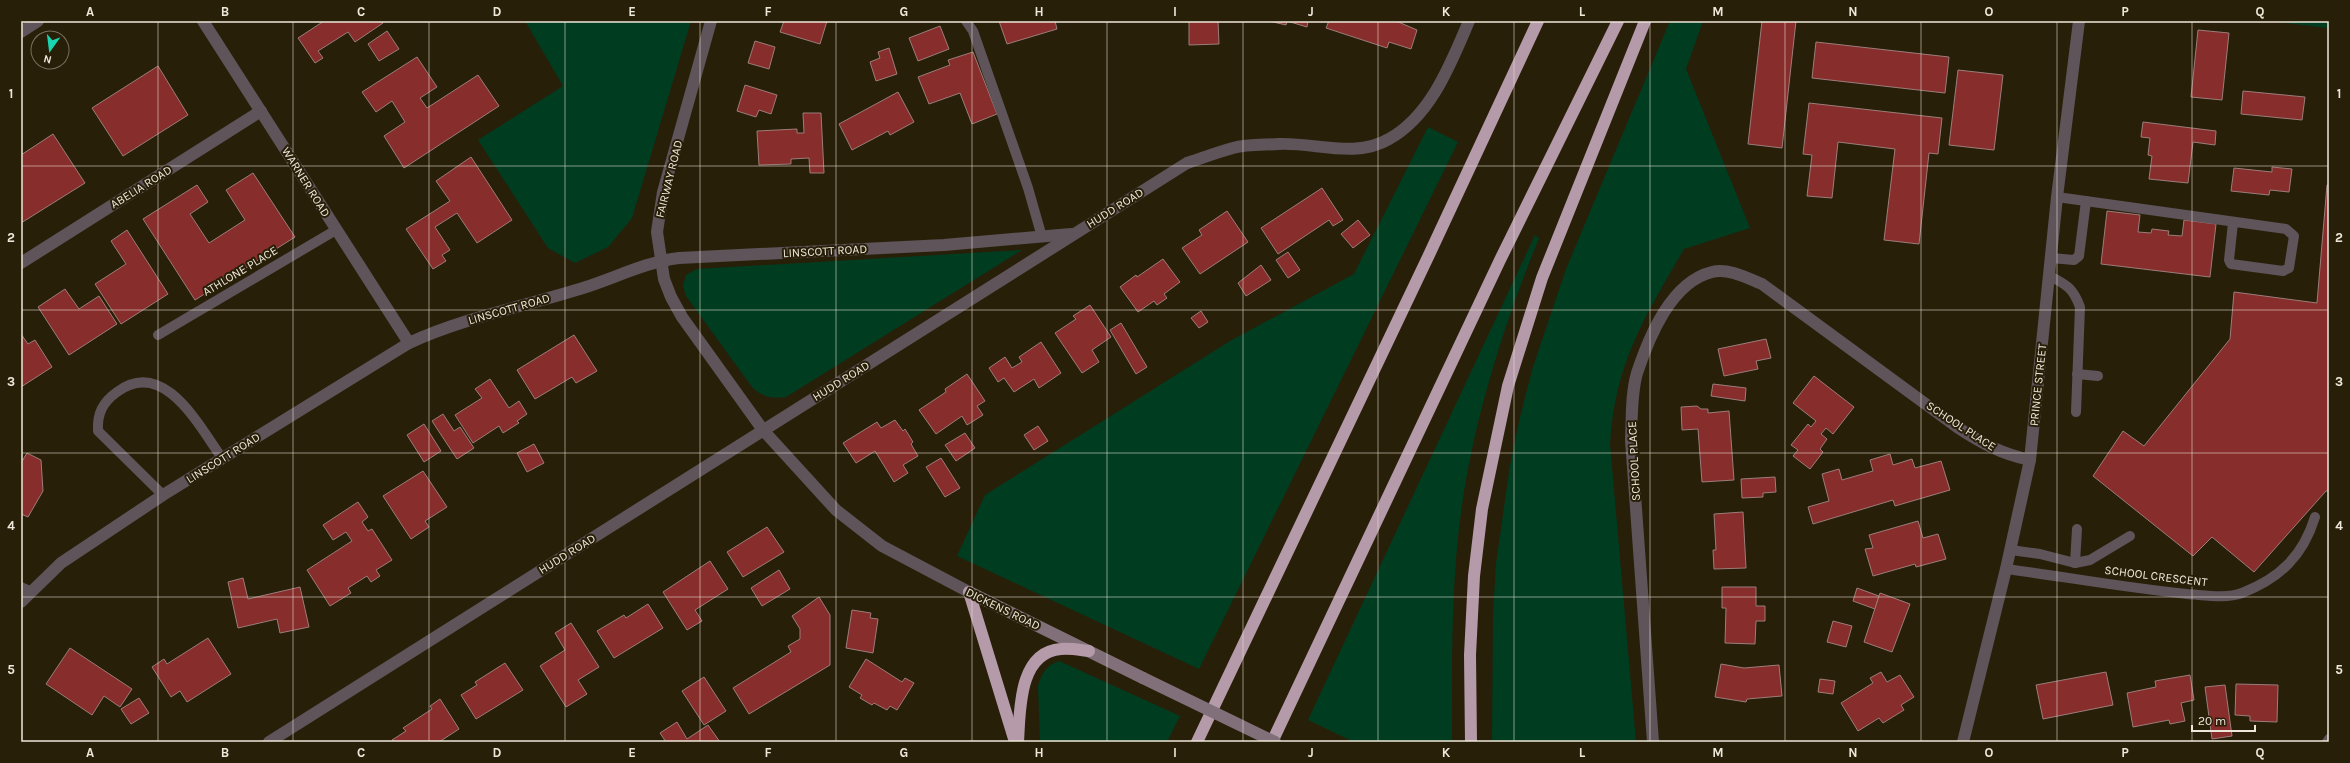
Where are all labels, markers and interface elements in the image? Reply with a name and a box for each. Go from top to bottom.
text: A [86,4,94,19]
text: B [221,4,229,19]
text: C [357,4,365,19]
text: D [493,4,502,19]
text: E [628,4,636,19]
text: F [764,4,772,19]
text: G [900,4,908,19]
text: H [1034,4,1044,19]
text: I [1173,4,1177,19]
text: J [1308,4,1314,19]
text: K [1442,4,1451,19]
text: L [1579,4,1586,19]
text: M [1712,4,1724,19]
text: N [1848,4,1858,19]
text: O [1985,4,1994,19]
text: P [2121,4,2129,19]
text: Q [2256,4,2265,19]
north arrow [30,30,70,70]
text: N [42,52,53,66]
text: 1 [9,86,13,101]
text: 1 [2337,86,2341,101]
street label: FAIRWAY ROAD [653,139,685,219]
street label: WARNER ROAD [279,145,333,220]
street label: ABELIA ROAD [108,163,174,211]
street label: HUDD ROAD [1084,185,1146,231]
text: 2 [7,230,15,245]
text: 2 [2335,230,2343,245]
street label: LINSCOTT ROAD [783,242,868,260]
street label: ATHLONE PLACE [200,243,280,299]
street label: LINSCOTT ROAD [467,291,552,327]
street label: PRINCE STREET [2027,343,2049,427]
street label: HUDD ROAD [810,358,872,404]
text: 3 [7,374,15,389]
text: 3 [2335,374,2343,389]
street label: SCHOOL PLACE [1924,398,1998,454]
street label: SCHOOL PLACE [1625,421,1643,501]
street label: LINSCOTT ROAD [184,430,263,486]
text: 4 [7,518,15,533]
text: 4 [2335,518,2343,533]
street label: HUDD ROAD [536,531,598,577]
street label: SCHOOL CRESCENT [2104,563,2208,589]
street label: DICKENS ROAD [964,585,1042,633]
text: 5 [7,662,15,677]
text: 5 [2335,662,2343,677]
scale bar [2192,707,2255,733]
text: 20 m [2198,714,2226,728]
text: A [86,745,94,760]
text: B [221,745,229,760]
text: C [357,745,365,760]
text: D [493,745,502,760]
text: E [628,745,636,760]
text: F [764,745,772,760]
text: G [900,745,908,760]
text: H [1034,745,1044,760]
text: I [1173,745,1177,760]
text: J [1308,745,1314,760]
text: K [1442,745,1451,760]
text: L [1579,745,1586,760]
text: M [1712,745,1724,760]
text: N [1848,745,1858,760]
text: O [1985,745,1994,760]
text: P [2121,745,2129,760]
text: Q [2256,745,2265,760]

